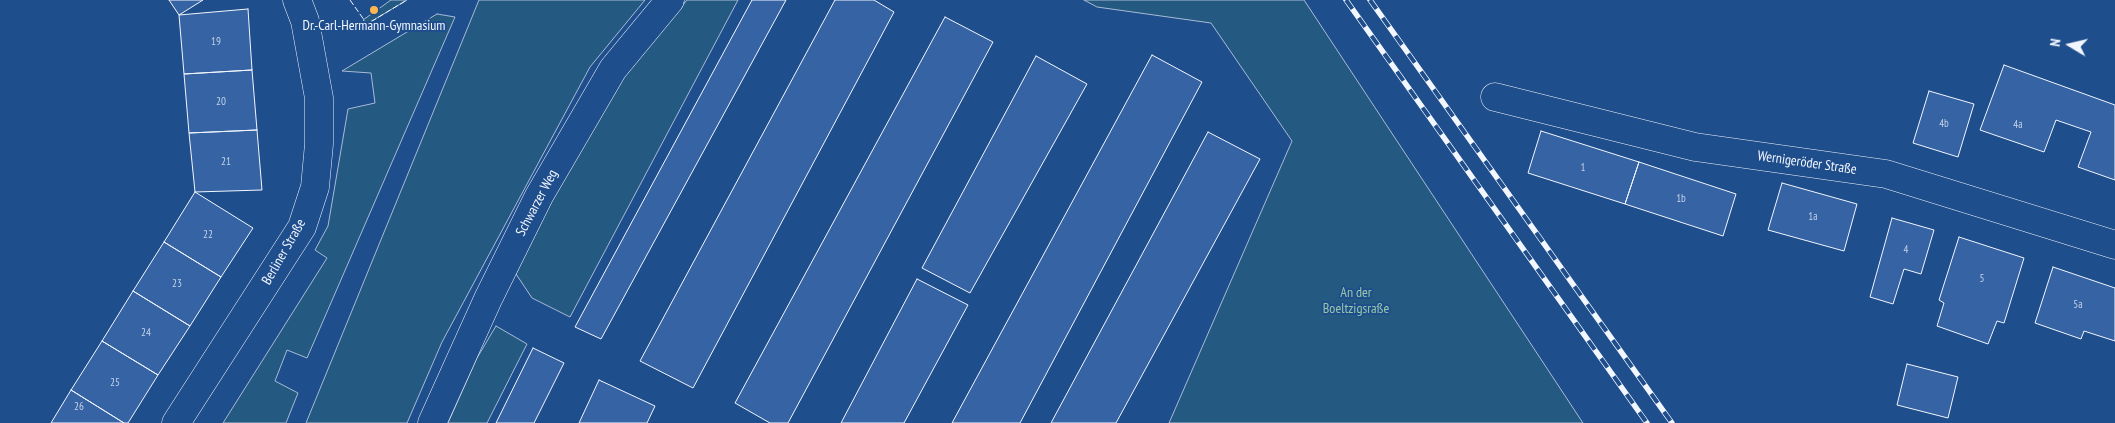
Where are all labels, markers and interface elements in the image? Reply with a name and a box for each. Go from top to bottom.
marker: Dr.-Carl-Hermann-Gymnasium [368,4,380,16]
place label: Dr.-Carl-Hermann-Gymnasium [303,18,445,34]
north arrow [2045,20,2095,70]
house number: 19 [211,35,221,49]
text: N [2046,38,2065,48]
house number: 20 [216,95,226,109]
house number: 4b [1939,117,1949,131]
house number: 4a [2013,118,2023,132]
street label: Wernigeröder Straße [1756,148,1858,178]
house number: 21 [221,155,231,169]
house number: 1 [1581,161,1585,175]
street label: Schwarzer Weg [512,167,562,239]
house number: 1b [1676,192,1686,206]
house number: 1a [1808,210,1818,224]
street label: Berliner Straße [258,216,310,288]
house number: 22 [203,228,213,242]
house number: 4 [1904,243,1908,257]
house number: 5 [1980,272,1984,286]
house number: 23 [172,277,182,291]
park label: An der Boeltzigsraße [1323,285,1389,318]
house number: 5a [2073,298,2083,312]
house number: 24 [141,326,151,340]
house number: 25 [110,376,120,390]
house number: 26 [74,400,84,414]

